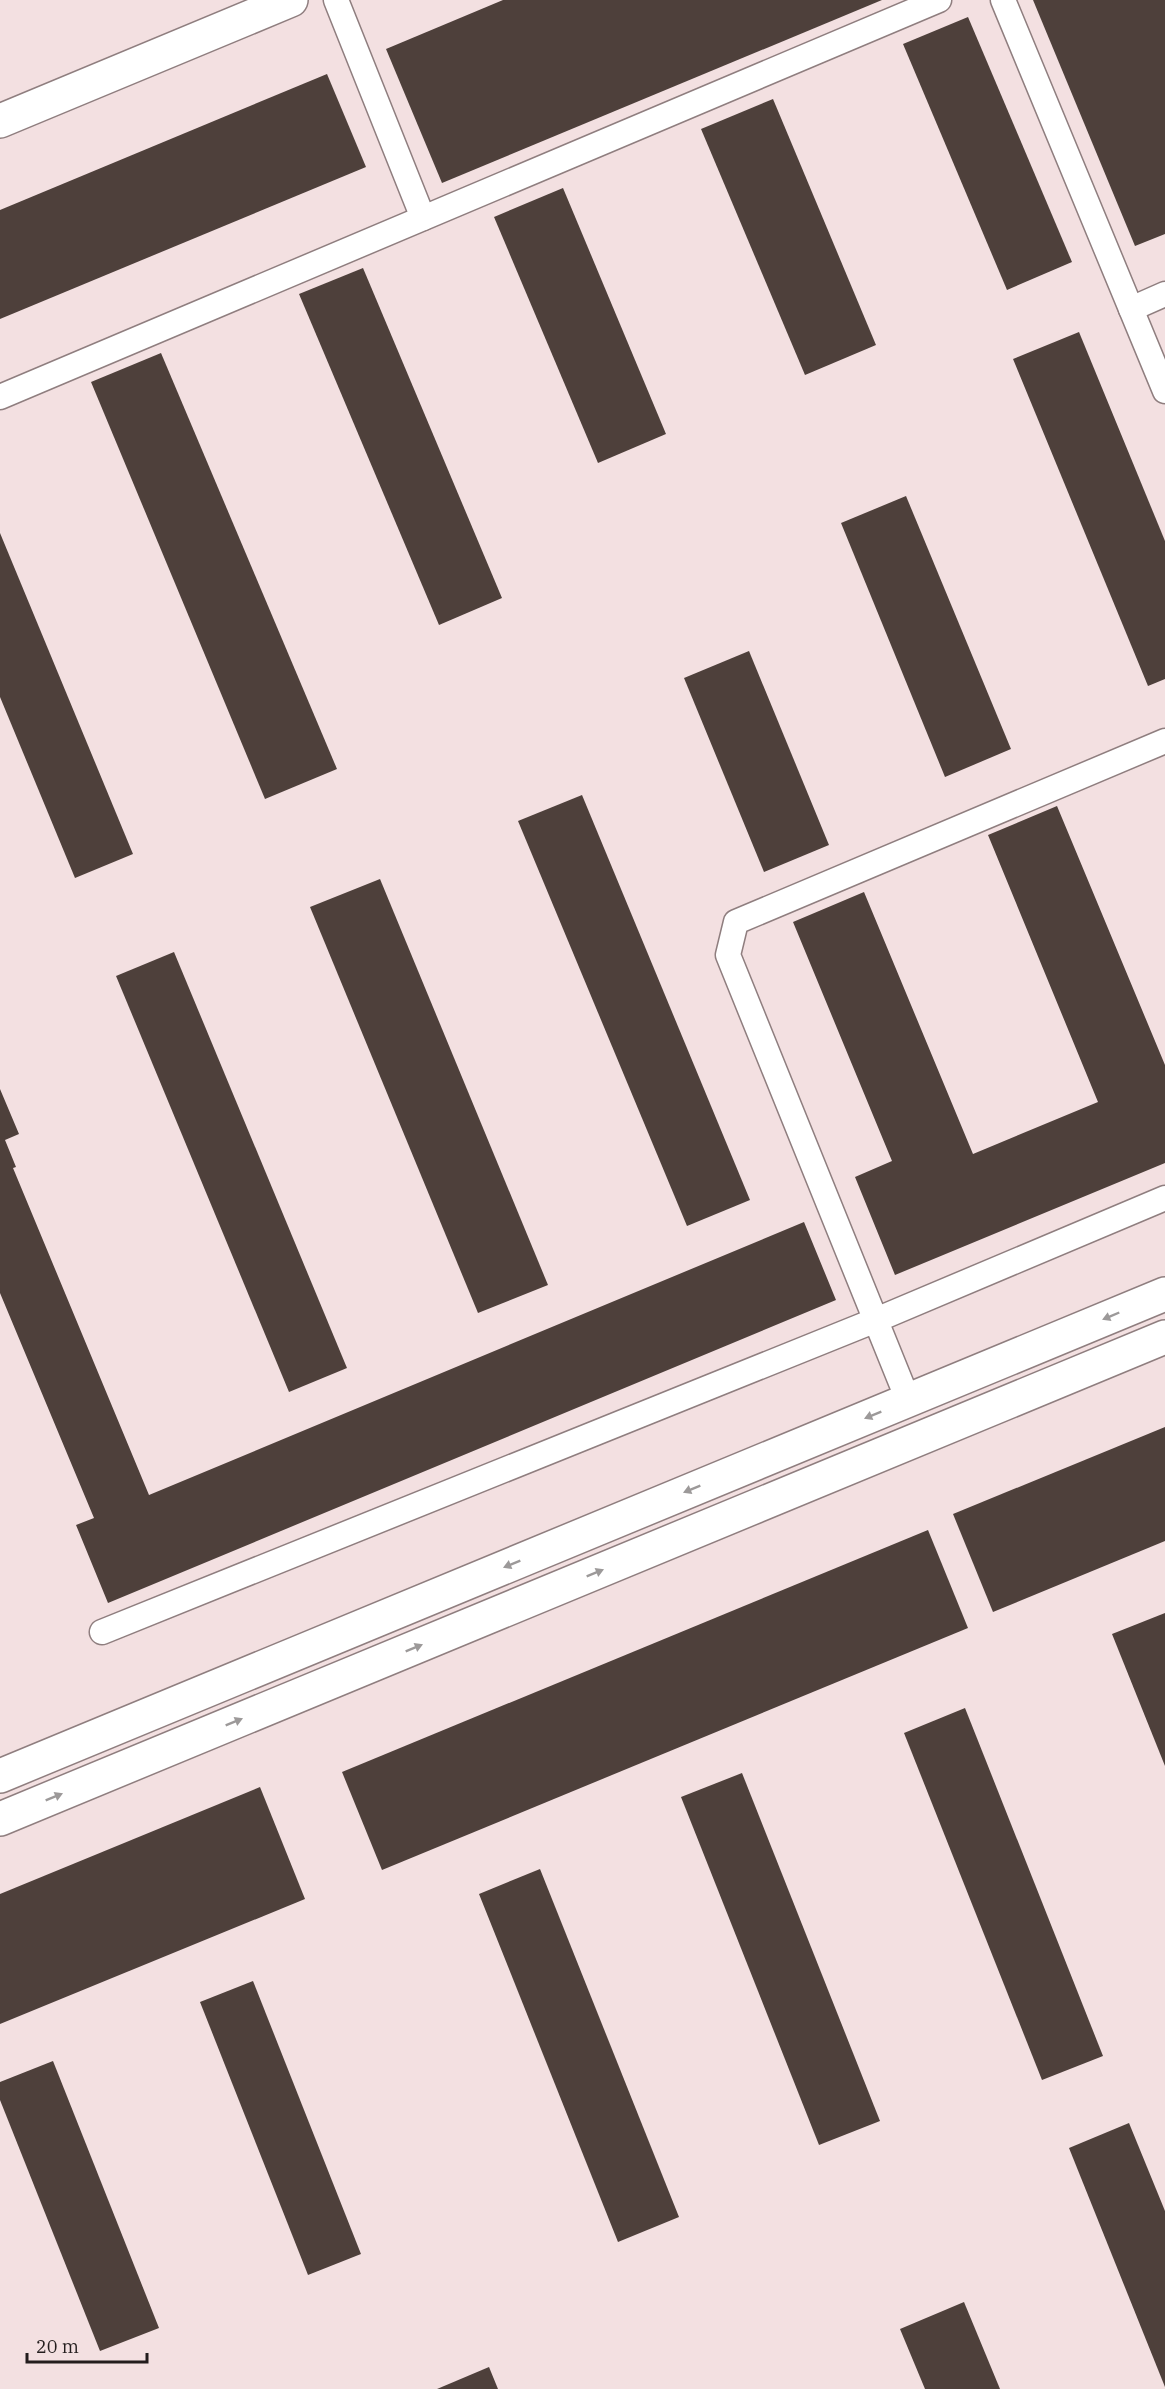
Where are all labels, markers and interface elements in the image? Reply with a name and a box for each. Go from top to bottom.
one-way arrow [1102,1312,1120,1321]
one-way arrow [863,1410,881,1420]
one-way arrow [683,1484,701,1494]
one-way arrow [503,1559,521,1569]
one-way arrow [586,1568,604,1578]
one-way arrow [406,1643,424,1653]
one-way arrow [226,1717,244,1727]
one-way arrow [45,1792,63,1801]
scale bar [27,2326,147,2364]
text: 20 m [36,2335,79,2358]

